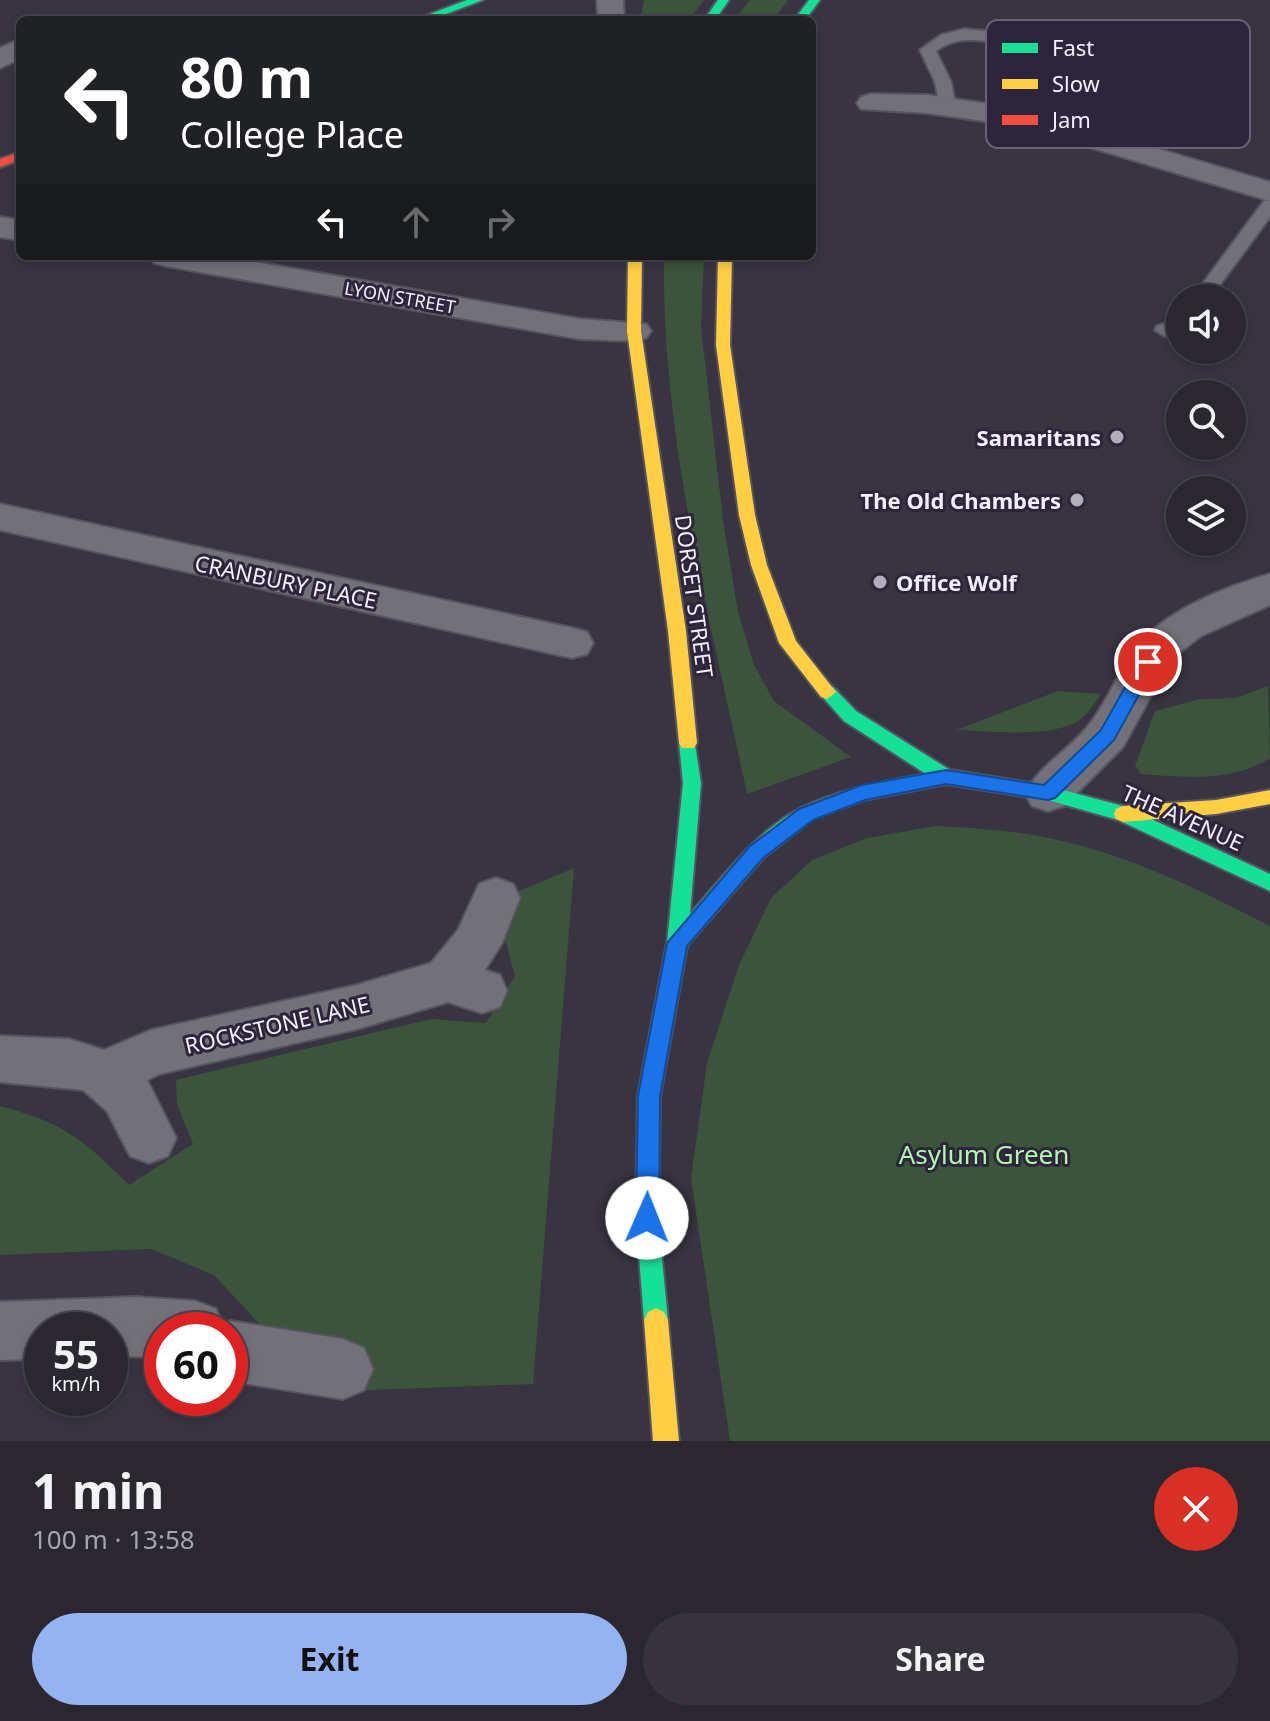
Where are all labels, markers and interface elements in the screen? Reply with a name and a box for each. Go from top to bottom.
legend [986,20,1250,148]
text: Fast [1052,32,1094,62]
text: 80 m [180,38,313,114]
icon: left [48,48,152,152]
text: Slow [1052,68,1101,98]
text: Jam [1050,104,1091,134]
text: College Place [180,110,404,159]
icon: left [310,200,354,244]
icon: ahead [394,200,438,244]
icon: right [478,200,522,244]
street label: LYON STREET [343,275,457,319]
map controls [1166,284,1246,556]
button: sound [1166,284,1246,364]
button: search [1166,380,1246,460]
place label: Samaritans [977,422,1101,452]
marker: Samaritans [1108,428,1126,446]
button: layers [1166,476,1246,556]
place label: The Old Chambers [861,485,1061,515]
marker: The Old Chambers [1068,491,1086,509]
street label: DORSET STREET [669,513,721,679]
street label: CRANBURY PLACE [192,547,380,615]
place label: Office Wolf [896,567,1018,597]
marker: Office Wolf [871,573,889,591]
pin [1114,628,1182,696]
icon: arrive [1126,640,1170,684]
street label: THE AVENUE [1117,777,1249,857]
street label: ROCKSTONE LANE [182,988,372,1060]
park label: Asylum Green [899,1136,1069,1172]
position arrow [605,1176,689,1260]
speed limit sign: 60 [144,1312,248,1416]
text: 55 [53,1326,99,1381]
text: km/h [51,1370,101,1397]
text: 1 min [32,1458,164,1523]
button: close [1154,1467,1238,1551]
text: 100 m · 13:58 [32,1521,195,1557]
button: Exit [32,1613,627,1705]
button: Share [643,1613,1238,1705]

